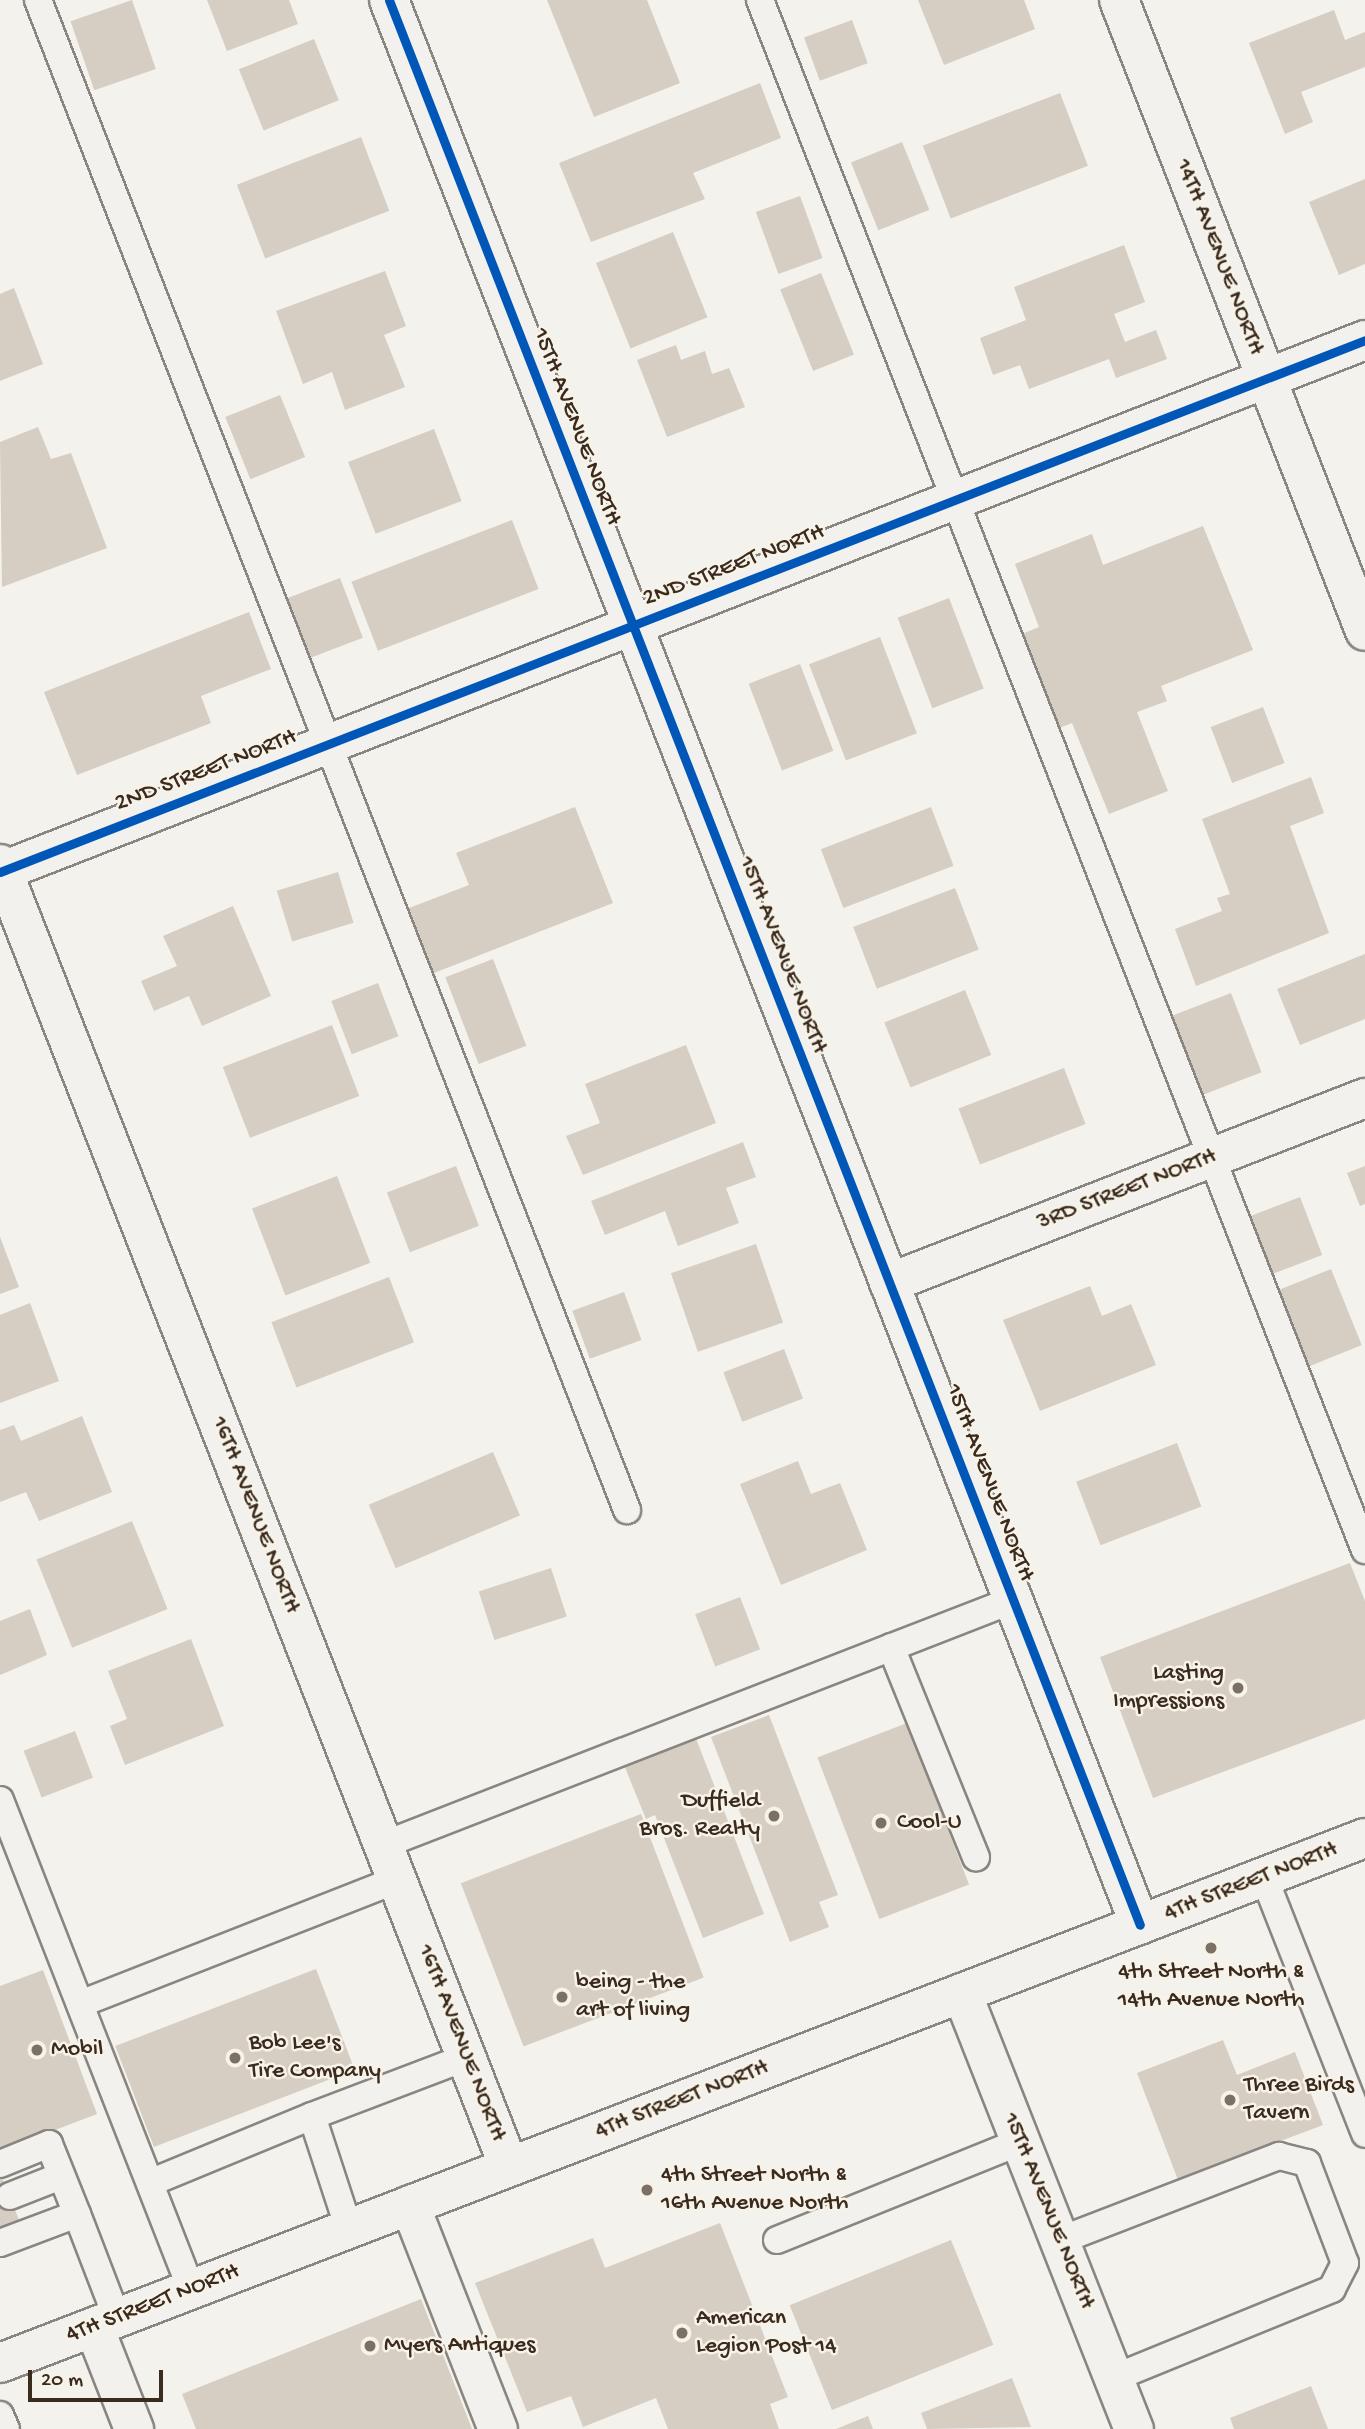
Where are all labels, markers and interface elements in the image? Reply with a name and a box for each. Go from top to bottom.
street label: 14TH AVENUE NORTH [1168,155,1270,359]
street label: 15TH AVENUE NORTH [525,324,627,530]
street label: 2ND STREET NORTH [639,518,829,614]
street label: 2ND STREET NORTH [111,723,301,819]
street label: 15TH AVENUE NORTH [731,852,833,1058]
street label: 3RD STREET NORTH [1033,1143,1221,1237]
street label: 15TH AVENUE NORTH [938,1380,1040,1586]
street label: 16TH AVENUE NORTH [204,1412,306,1618]
place label: Lasting Impressions [1113,1660,1224,1716]
marker: Lasting Impressions [1230,1680,1246,1696]
place label: Duffield Bros. Realty [640,1788,760,1844]
marker: Duffield Bros. Realty [766,1808,782,1824]
place label: Cool-U [897,1809,962,1837]
marker: Cool-U [871,1813,891,1833]
street label: 4TH STREET NORTH [1160,1836,1342,1928]
street label: 16TH AVENUE NORTH [410,1940,512,2146]
marker: 4th Street North & 14th Avenue North [1203,1940,1219,1956]
place label: 4th Street North & 14th Avenue North [1118,1959,1304,2015]
place label: being - the art of living [576,1969,690,2025]
marker: being - the art of living [554,1989,570,2005]
place label: Bob Lee's Tire Company [249,2030,381,2086]
place label: Mobil [51,2036,103,2064]
marker: Mobil [29,2042,45,2058]
marker: Bob Lee's Tire Company [227,2050,243,2066]
street label: 4TH STREET NORTH [591,2054,773,2146]
place label: Three Birds Tavern [1244,2072,1354,2128]
marker: Three Birds Tavern [1222,2092,1238,2108]
street label: 15TH AVENUE NORTH [995,2109,1101,2313]
place label: 4th Street North & 16th Avenue North [661,2162,848,2218]
marker: 4th Street North & 16th Avenue North [639,2182,655,2198]
street label: 4TH STREET NORTH [62,2258,244,2350]
place label: American Legion Post 14 [696,2305,837,2361]
marker: American Legion Post 14 [674,2325,690,2341]
place label: Myers Antiques [384,2332,535,2360]
marker: Myers Antiques [362,2338,378,2354]
scale bar [32,2356,166,2400]
text: 20 m [41,2369,83,2394]

